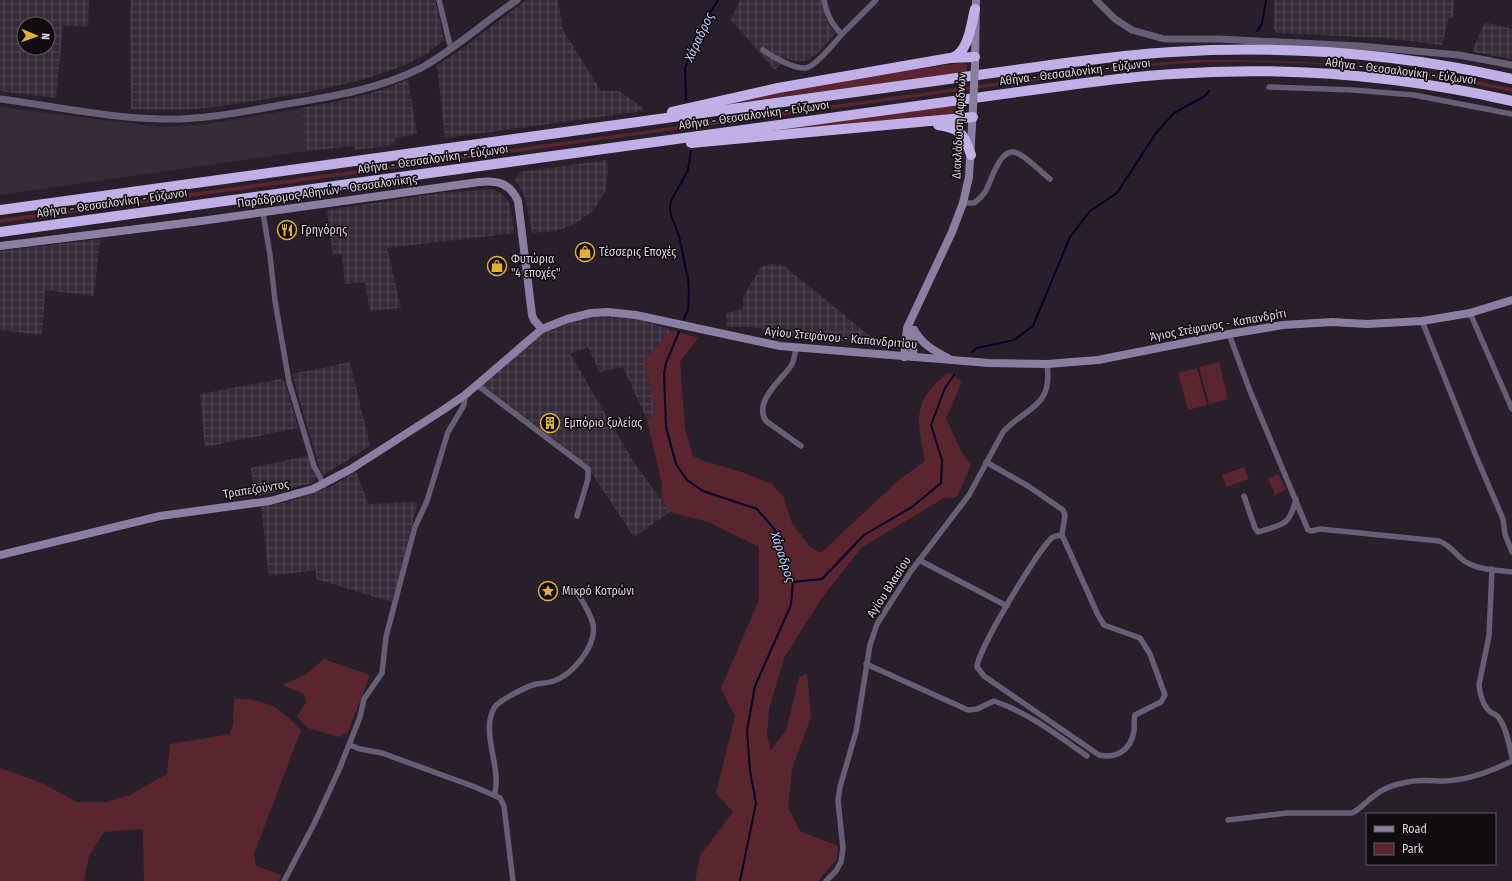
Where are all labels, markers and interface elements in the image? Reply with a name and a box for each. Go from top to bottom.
water label: Χάραδρος [681,10,717,65]
north arrow [16,16,56,56]
text: N [39,33,52,40]
street label: Αθήνα - Θεσσαλονίκη - Εύζωνοι [1325,55,1477,87]
street label: Αθήνα - Θεσσαλονίκη - Εύζωνοι [999,56,1151,88]
street label: Διακλάδωση Αφιδνών [949,72,969,179]
street label: Αθήνα - Θεσσαλονίκη - Εύζωνοι [678,97,830,133]
street label: Αθήνα - Θεσσαλονίκη - Εύζωνοι [357,141,509,177]
street label: Παράδρομος Αθηνών - Θεσσαλονίκης [236,171,418,211]
street label: Αθήνα - Θεσσαλονίκη - Εύζωνοι [36,185,188,221]
restaurant icon: Γρηγόρης [276,219,298,241]
place label: Γρηγόρης [301,223,347,237]
shop icon: Τέσσερις Εποχές [574,241,596,263]
place label: Τέσσερις Εποχές [599,245,676,259]
place label: Φυτώρια "4 εποχές" [511,252,560,280]
shop icon: Φυτώρια "4 εποχές" [486,255,508,277]
street label: Άγιος Στέφανος - Καπανδρίτι [1149,306,1287,344]
street label: Αγίου Στεφάνου - Καπανδριτίου [764,324,918,352]
building icon: Εμπόριο ξυλείας [539,412,561,434]
place label: Εμπόριο ξυλείας [564,416,642,430]
street label: Τραπεζούντος [222,477,290,501]
water label: Χάραδρος [767,529,798,585]
street label: Αγίου Βλασίου [864,554,914,620]
place icon: Μικρό Κοτρώνι [537,580,559,602]
place label: Μικρό Κοτρώνι [562,584,634,598]
legend [1366,813,1496,865]
text: Road [1402,822,1427,836]
text: Park [1402,842,1424,856]

